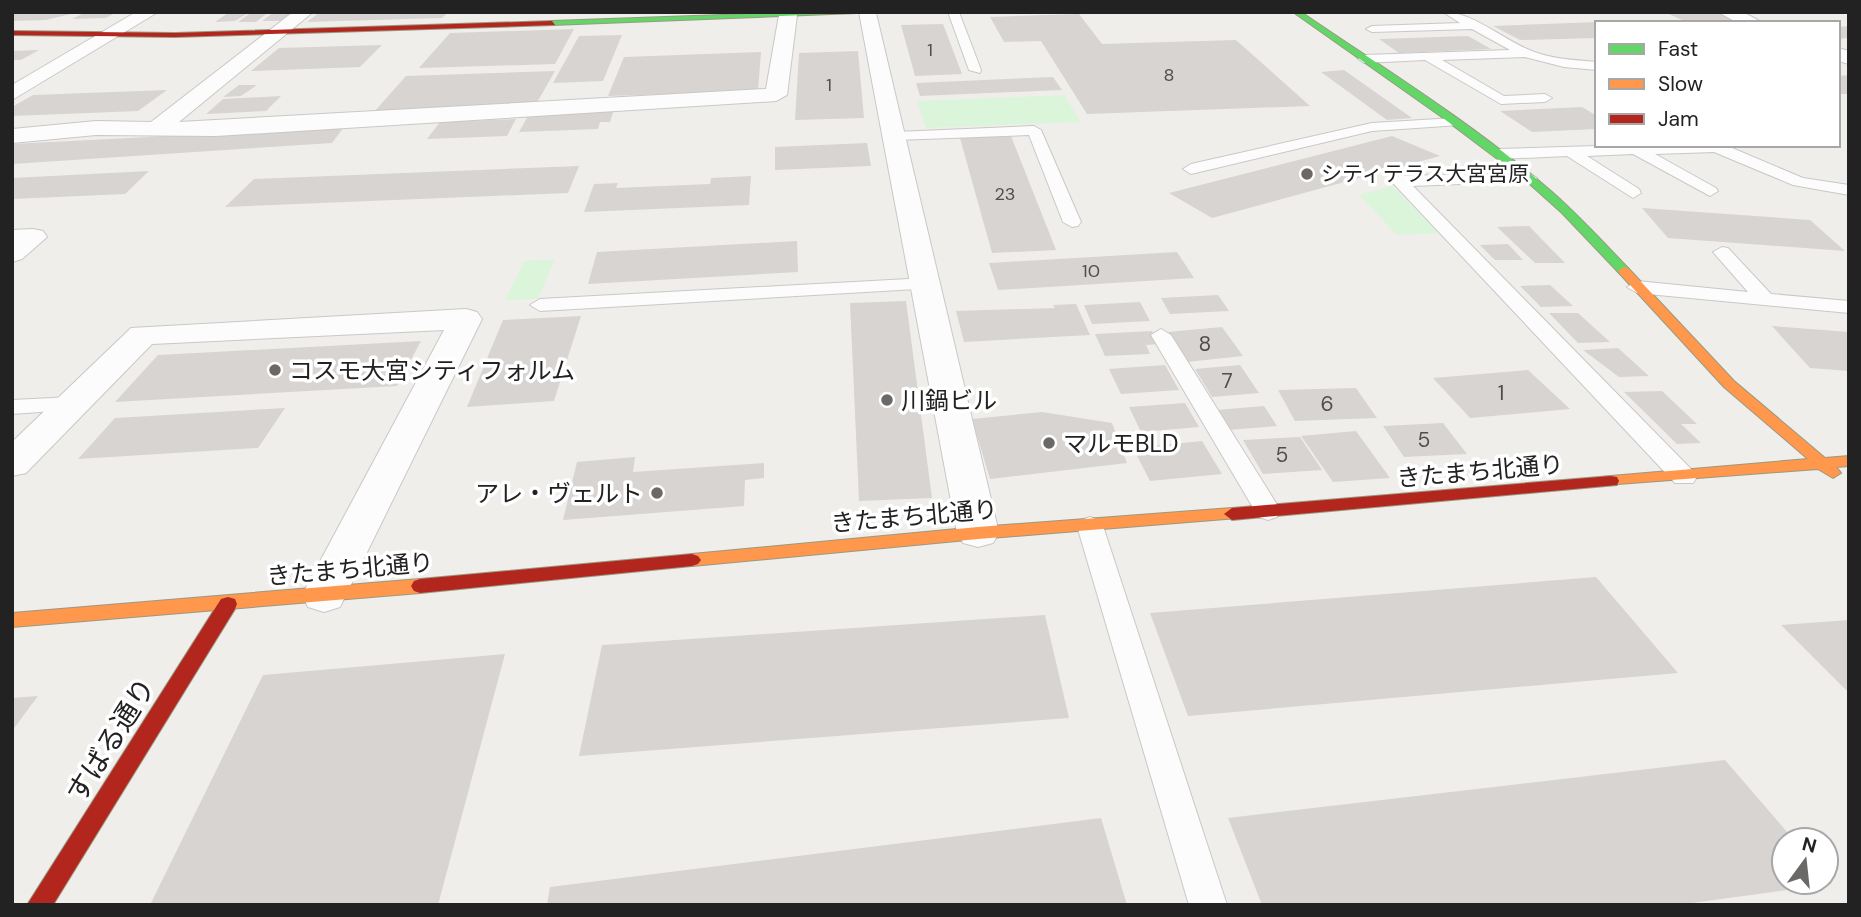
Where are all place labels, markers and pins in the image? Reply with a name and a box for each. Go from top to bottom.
place label: シティテラス大宮宮原 [1321,160,1529,188]
marker: シティテラス大宮宮原 [1299,166,1315,182]
place label: コスモ大宮シティフォルム [289,355,575,386]
marker: コスモ大宮シティフォルム [267,362,283,378]
place label: 川鍋ビル [901,385,997,416]
marker: 川鍋ビル [879,392,895,408]
place label: マルモBLD [1063,428,1179,459]
marker: マルモBLD [1041,435,1057,451]
place label: アレ・ヴェルト [475,478,643,509]
marker: アレ・ヴェルト [649,485,665,501]

